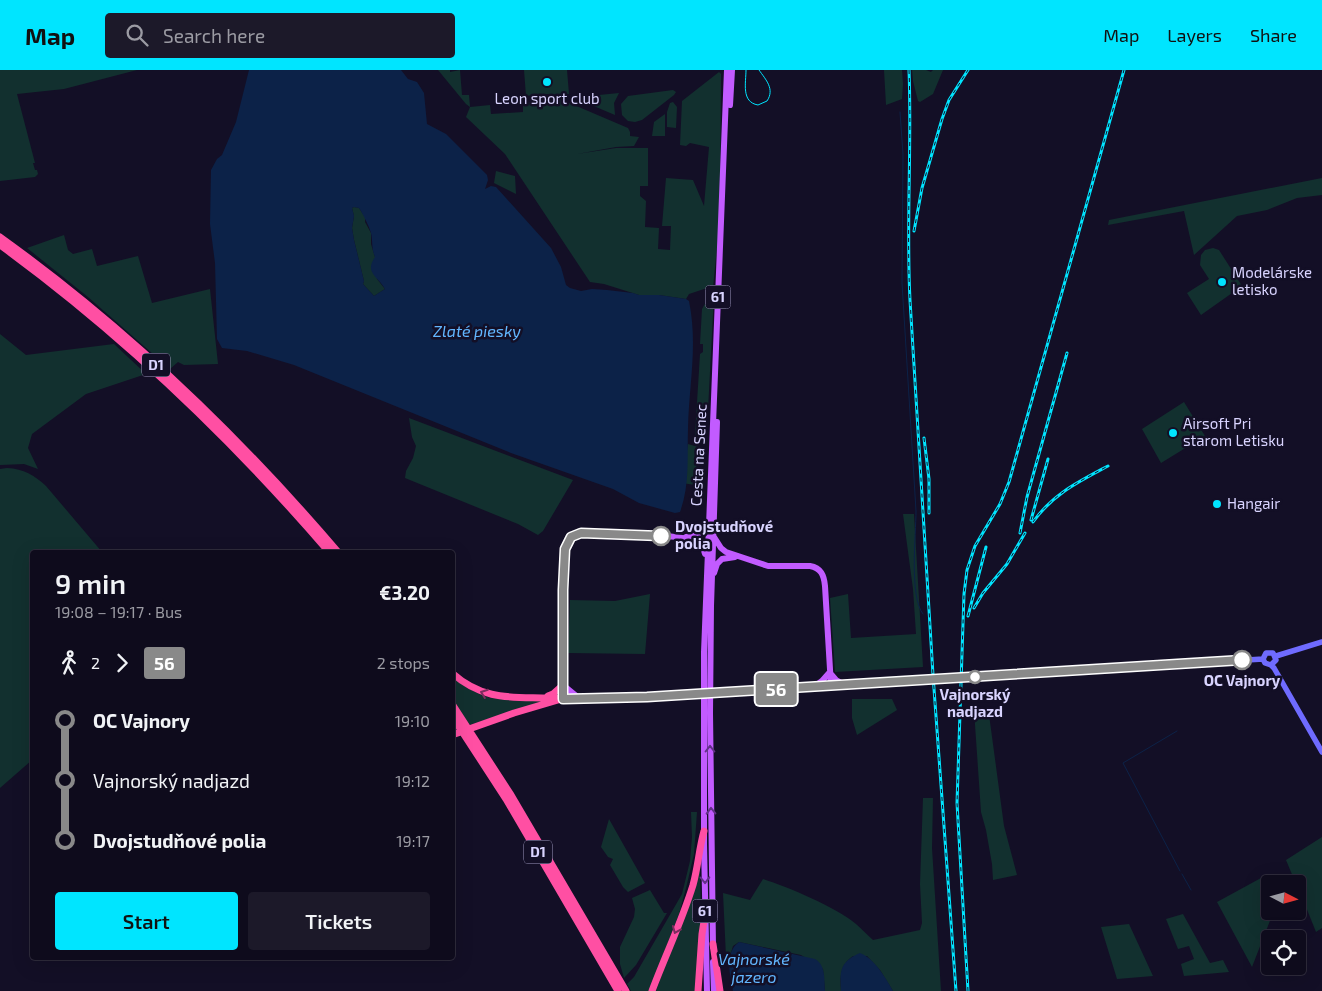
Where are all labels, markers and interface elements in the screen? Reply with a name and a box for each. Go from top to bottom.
search box [105,13,455,58]
text: Map [25,21,75,50]
icon: search [123,21,151,49]
text: Search here [163,24,265,47]
text: Map [1103,24,1139,46]
text: Layers [1167,24,1222,46]
text: Share [1250,24,1297,46]
marker: Leon sport club [541,76,553,88]
place label: Leon sport club [494,89,600,107]
place label: Modelárske letisko [1232,263,1312,298]
marker: Modelárske letisko [1216,276,1228,288]
road number: 61 [706,286,730,308]
water label: Zlaté piesky [433,321,521,341]
road number: D1 [142,354,170,376]
street label: Cesta na Senec [686,403,710,507]
place label: Airsoft Pri starom Letisku [1183,414,1284,449]
marker: Airsoft Pri starom Letisku [1167,427,1179,439]
place label: Hangair [1227,494,1280,512]
marker: Hangair [1211,498,1223,510]
place label: Dvojstudňové polia [675,517,773,552]
marker: Dvojstudňové polia [651,526,671,546]
text: 9 min [55,566,126,600]
text: €3.20 [379,581,430,604]
text: 19:08 – 19:17 · Bus [55,602,182,621]
icon: walk [55,649,83,677]
icon: forward [108,649,136,677]
marker: OC Vajnory [1232,650,1252,670]
text: 56 [154,652,175,674]
text: 2 [91,653,100,672]
text: 2 stops [377,653,430,672]
marker: Vajnorský nadjazd [968,670,982,684]
place label: OC Vajnory [1204,671,1281,690]
line badge: 56 [754,673,798,705]
text: 56 [766,678,786,700]
place label: Vajnorský nadjazd [940,685,1011,720]
one-way arrow [480,689,489,699]
text: OC Vajnory [93,709,190,732]
text: 19:10 [395,711,430,730]
one-way arrow [705,745,715,752]
text: Vajnorský nadjazd [93,769,250,792]
text: 19:12 [395,771,430,790]
one-way arrow [706,807,716,814]
text: Dvojstudňové polia [93,829,266,852]
text: 19:17 [396,831,430,850]
road number: D1 [524,840,552,864]
north arrow [1261,875,1306,920]
map controls [1261,875,1306,975]
one-way arrow [699,876,710,884]
button: Start [55,892,238,950]
button: Tickets [248,892,430,950]
road number: 61 [692,899,718,922]
one-way arrow [672,925,682,934]
button: locate [1261,930,1306,975]
water label: Vajnorské jazero [718,949,790,987]

